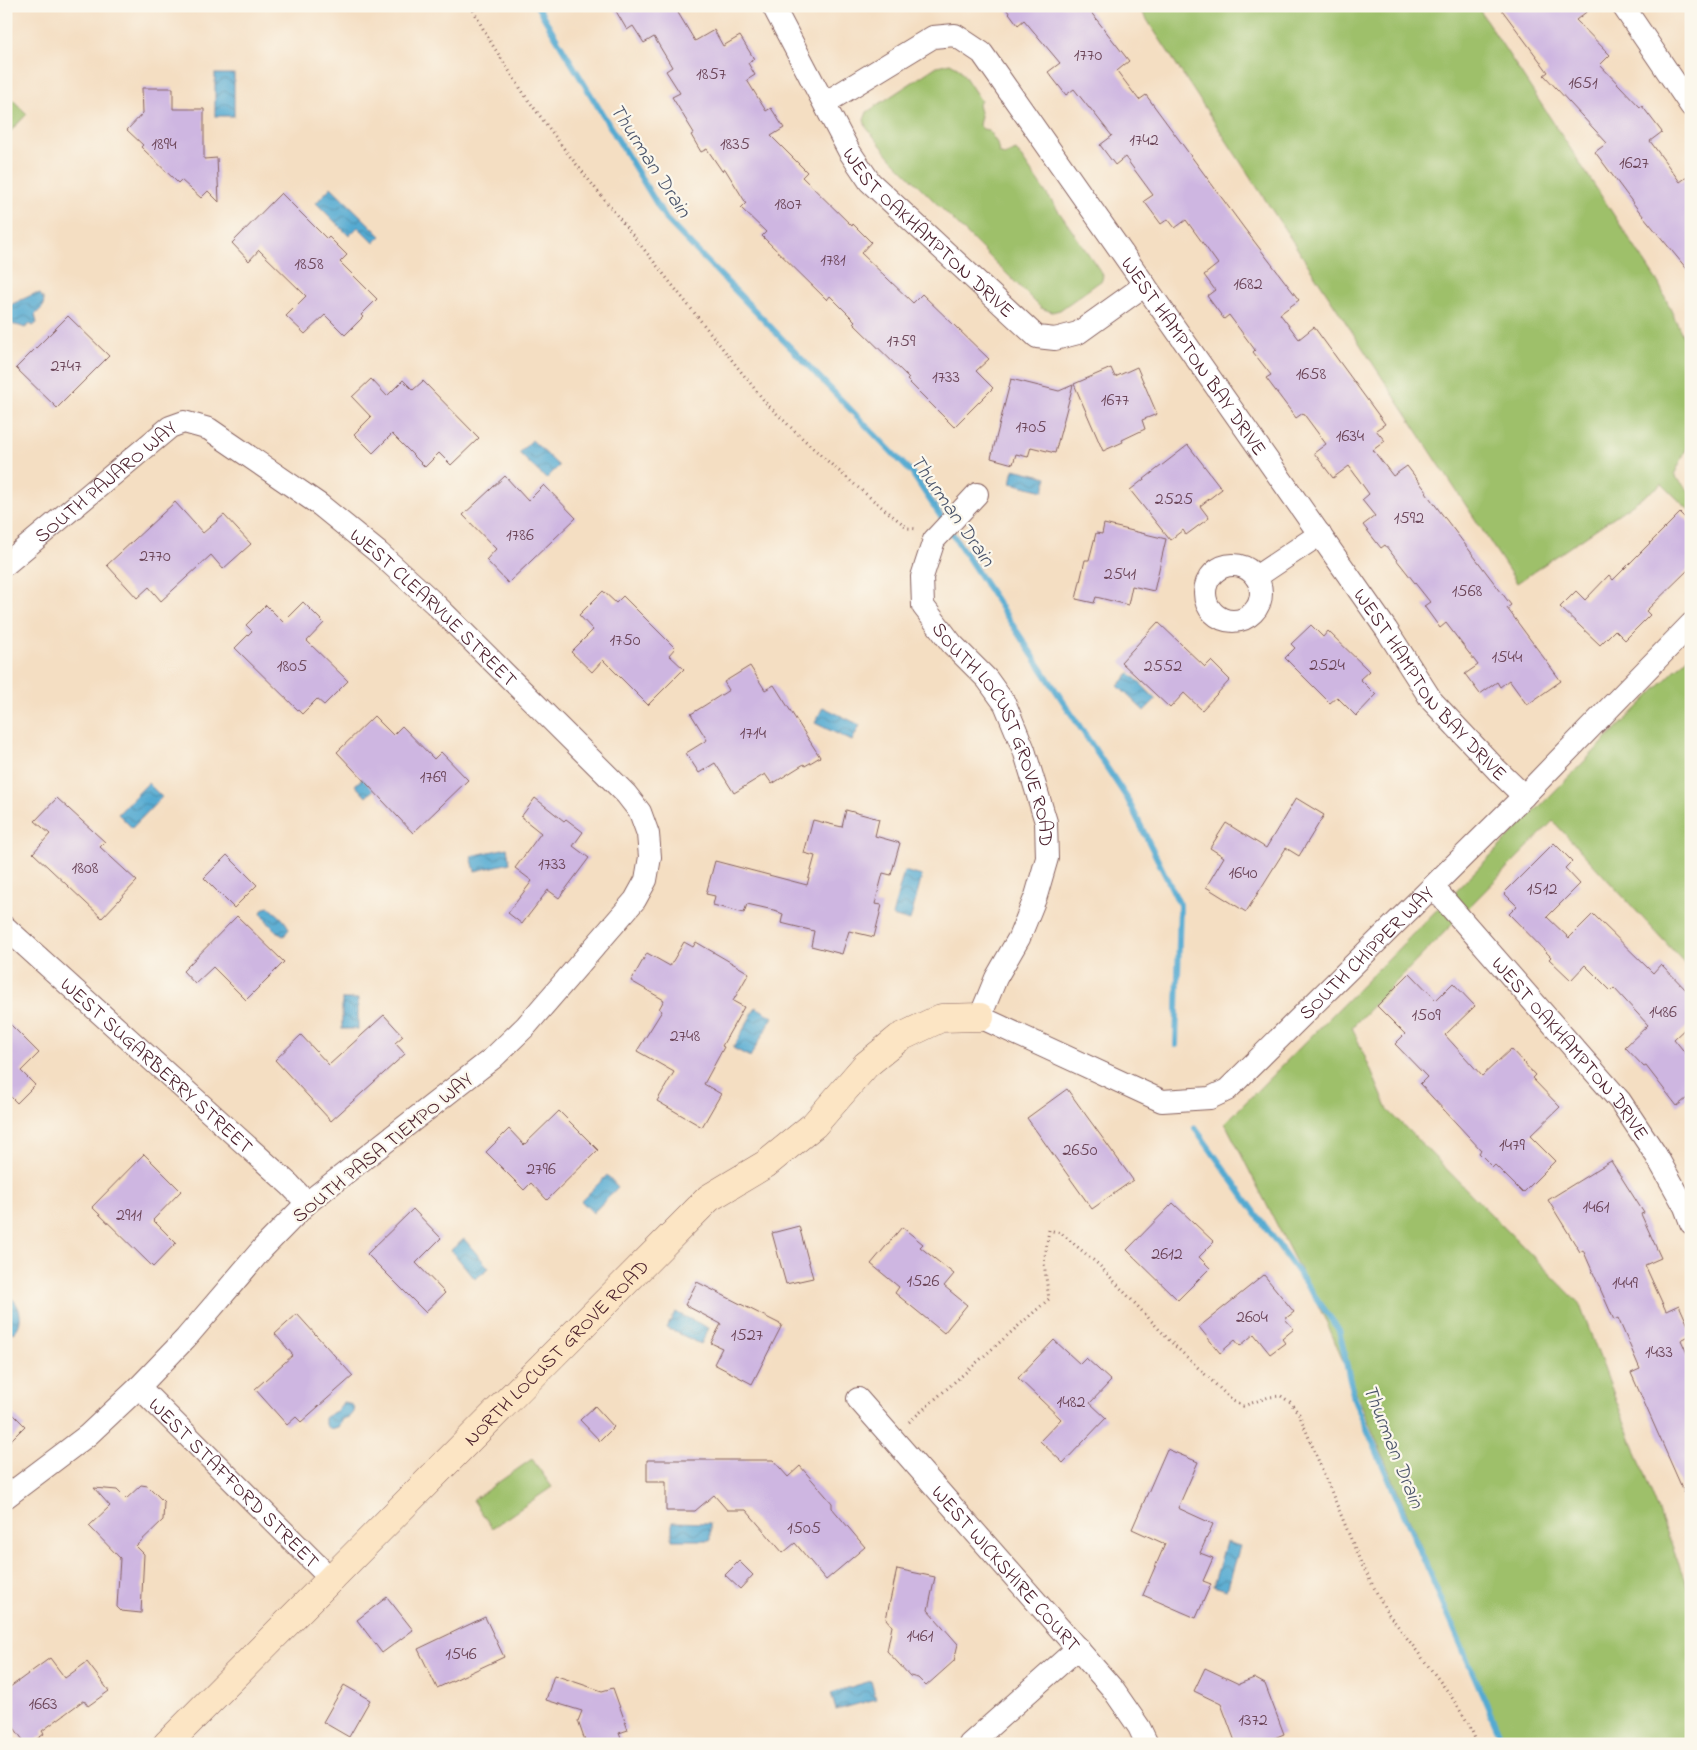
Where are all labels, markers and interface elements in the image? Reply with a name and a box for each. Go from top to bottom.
house number: 1770 [1074,43,1102,69]
house number: 1857 [696,62,727,88]
house number: 1651 [1568,71,1598,97]
water label: Thurman Drain [601,98,698,225]
house number: 1742 [1129,128,1159,154]
house number: 1894 [151,132,177,158]
house number: 1835 [720,132,750,158]
street label: WEST OAKHAMPTON DRIVE [834,143,1020,326]
house number: 1627 [1619,151,1650,177]
house number: 1807 [774,192,802,218]
house number: 1781 [820,248,846,274]
house number: 1858 [294,252,324,278]
street label: WEST HAMPTON BAY DRIVE [1112,252,1272,463]
house number: 1682 [1233,272,1263,298]
house number: 1759 [887,329,916,355]
house number: 2747 [50,354,82,380]
house number: 1658 [1296,362,1327,388]
house number: 1733 [932,365,960,391]
house number: 1677 [1101,388,1130,414]
street label: SOUTH PAJARO WAY [29,415,184,551]
house number: 1705 [1015,415,1047,441]
house number: 1634 [1336,424,1365,450]
water label: Thurman Drain [901,449,1002,574]
house number: 2525 [1155,487,1193,513]
house number: 1592 [1394,506,1424,532]
street label: WEST CLEARVUE STREET [342,522,523,695]
house number: 1786 [506,523,534,549]
house number: 2770 [139,544,171,570]
house number: 2541 [1104,562,1136,588]
house number: 1568 [1452,579,1483,605]
street label: WEST HAMPTON BAY DRIVE [1345,583,1512,789]
street label: SOUTH LOCUST GROVE ROAD [923,617,1059,847]
house number: 1750 [609,628,641,654]
house number: 1544 [1492,645,1523,671]
house number: 2524 [1309,653,1345,679]
house number: 1805 [277,654,307,680]
house number: 2552 [1144,654,1182,680]
house number: 1714 [740,721,767,747]
house number: 1769 [420,765,447,791]
house number: 1733 [538,852,566,878]
house number: 1808 [72,856,99,882]
house number: 1640 [1229,861,1258,887]
house number: 1512 [1527,877,1557,903]
street label: SOUTH CHIPPER WAY [1293,881,1442,1028]
street label: WEST OAKHAMPTON DRIVE [1483,951,1654,1147]
street label: WEST SUGARBERRY STREET [53,972,259,1162]
house number: 1486 [1649,1000,1677,1026]
house number: 1509 [1411,1003,1441,1029]
house number: 2748 [670,1024,701,1050]
street label: SOUTH PASA TIEMPO WAY [287,1067,480,1231]
house number: 1479 [1499,1133,1526,1159]
house number: 2650 [1063,1138,1098,1164]
house number: 2796 [526,1157,556,1183]
house number: 1461 [1583,1195,1610,1221]
house number: 2911 [116,1203,142,1229]
house number: 2612 [1151,1242,1183,1268]
street label: NORTH LOCUST GROVE ROAD [458,1254,657,1454]
house number: 1526 [907,1269,940,1295]
house number: 1449 [1612,1271,1639,1297]
house number: 2604 [1236,1305,1269,1331]
house number: 1527 [731,1323,764,1349]
house number: 1433 [1645,1340,1673,1366]
water label: Thurman Drain [1354,1380,1431,1514]
house number: 1482 [1057,1390,1085,1416]
street label: WEST STAFFORD STREET [141,1392,325,1576]
street label: WEST WICKSHIRE COURT [923,1480,1086,1660]
house number: 1505 [787,1516,821,1542]
house number: 1461 [907,1624,934,1650]
house number: 1546 [445,1642,477,1668]
house number: 1663 [29,1692,58,1718]
house number: 1372 [1238,1708,1268,1734]

